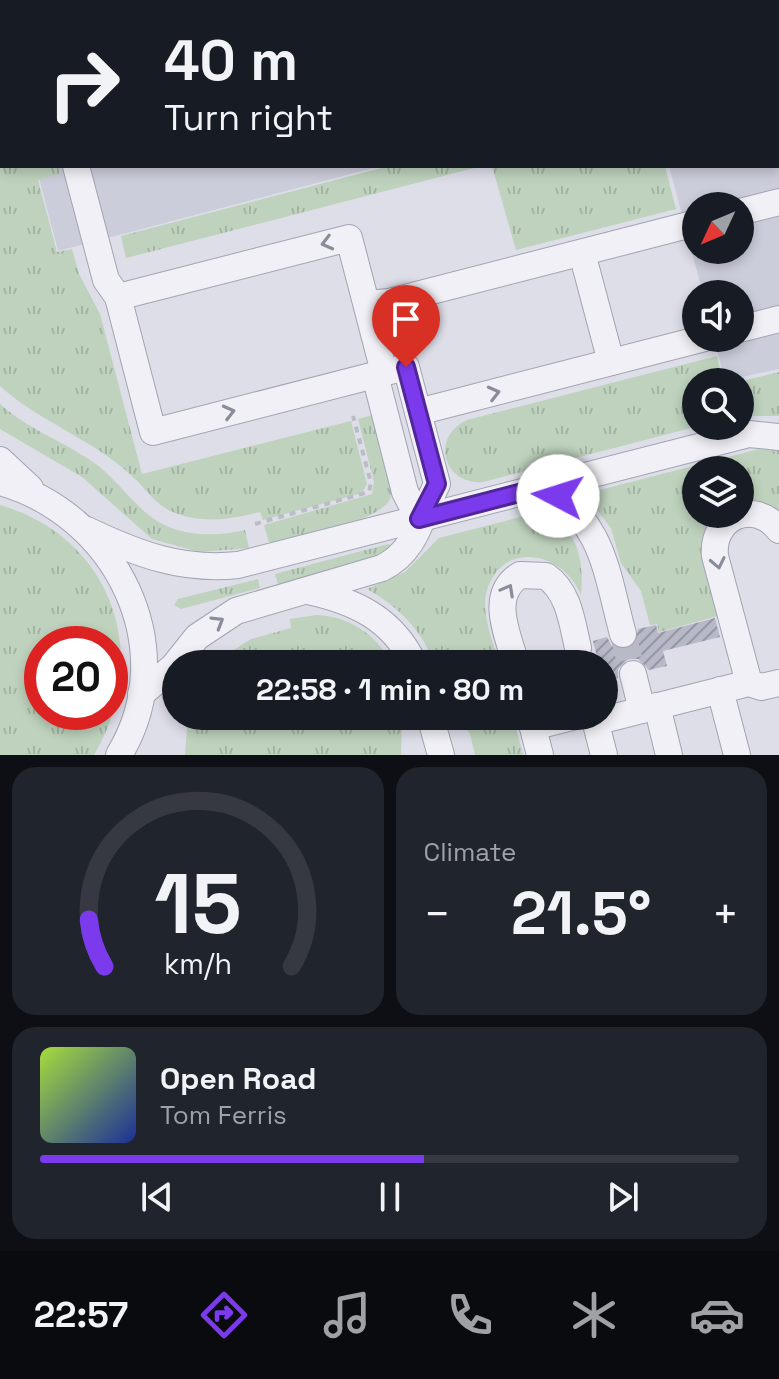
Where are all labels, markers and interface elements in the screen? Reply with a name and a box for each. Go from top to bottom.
text: 40 m [164,25,298,96]
icon: right [32,32,136,136]
text: Turn right [164,95,333,141]
north arrow [682,192,754,264]
map controls [682,192,754,528]
one-way arrow [320,234,334,251]
button: sound [682,280,754,352]
pin [372,285,440,367]
icon: arrive [384,297,428,341]
button: search [682,368,754,440]
one-way arrow [486,385,500,402]
one-way arrow [221,405,235,422]
position arrow [516,454,600,538]
button: layers [682,456,754,528]
one-way arrow [709,555,726,569]
one-way arrow [499,584,514,598]
one-way arrow [209,617,224,632]
speed limit sign: 20 [24,626,128,730]
text: 22:58 · 1 min · 80 m [256,670,524,709]
text: Climate [424,835,516,869]
text: 15 [154,851,242,957]
text: 21.5° [511,875,651,952]
text: − [424,886,451,942]
text: + [712,886,739,942]
text: km/h [164,946,232,982]
text: Open Road [160,1059,316,1098]
text: Tom Ferris [160,1098,287,1132]
icon: previous [135,1175,179,1219]
icon: pause [368,1175,412,1219]
icon: next [601,1175,645,1219]
icon: directions [196,1287,252,1343]
icon: music [319,1287,375,1343]
icon: phone [442,1287,498,1343]
icon: climate [566,1287,622,1343]
icon: car [689,1287,745,1343]
text: 22:57 [34,1292,128,1338]

